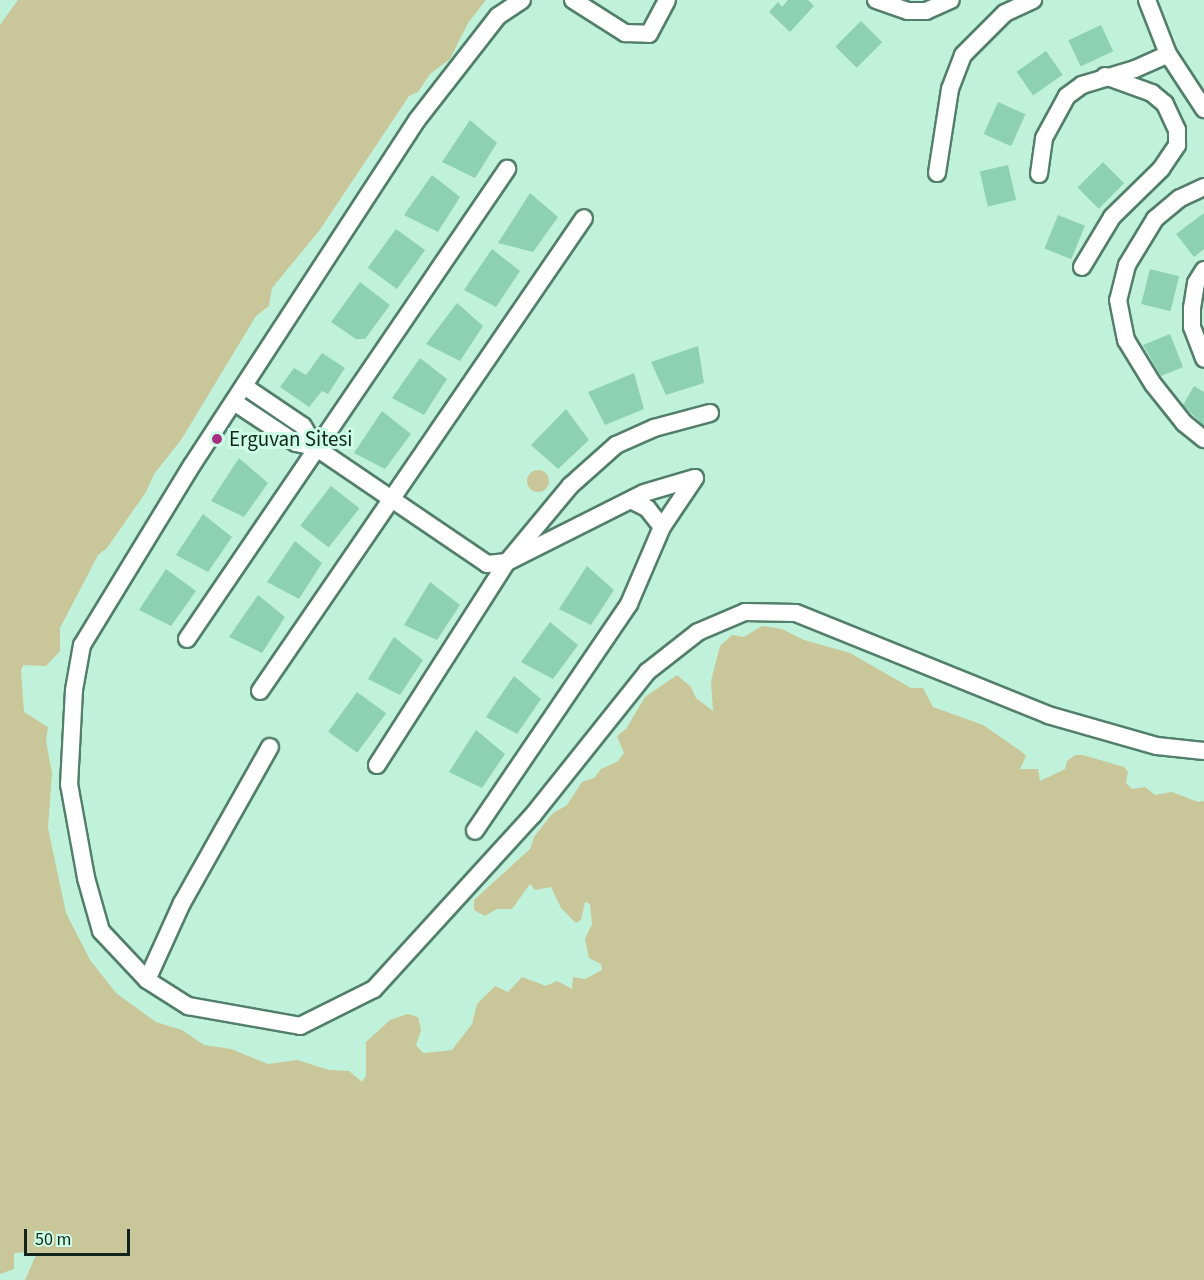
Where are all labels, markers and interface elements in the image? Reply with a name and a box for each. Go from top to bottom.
place label: Erguvan Sitesi [229,426,352,452]
marker: Erguvan Sitesi [210,432,224,446]
scale bar [27,1217,134,1255]
text: 50 m [35,1227,71,1252]

